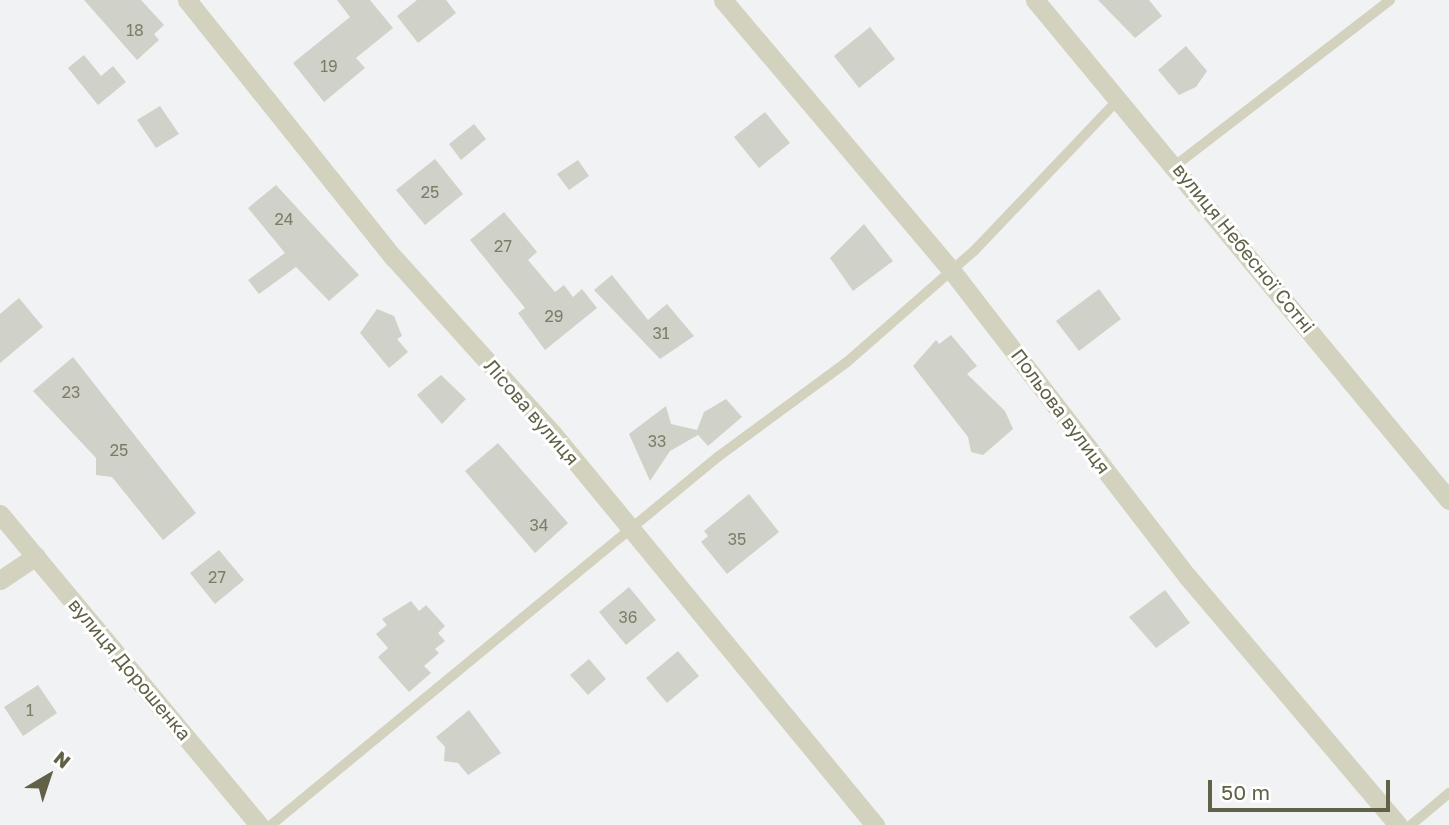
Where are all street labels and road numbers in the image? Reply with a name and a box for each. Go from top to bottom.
street label: вулиця Небесної Сотні [1168,158,1320,338]
street label: Польова вулиця [1007,344,1115,478]
street label: Лісова вулиця [480,354,584,470]
street label: вулиця Дорошенка [64,593,196,745]

